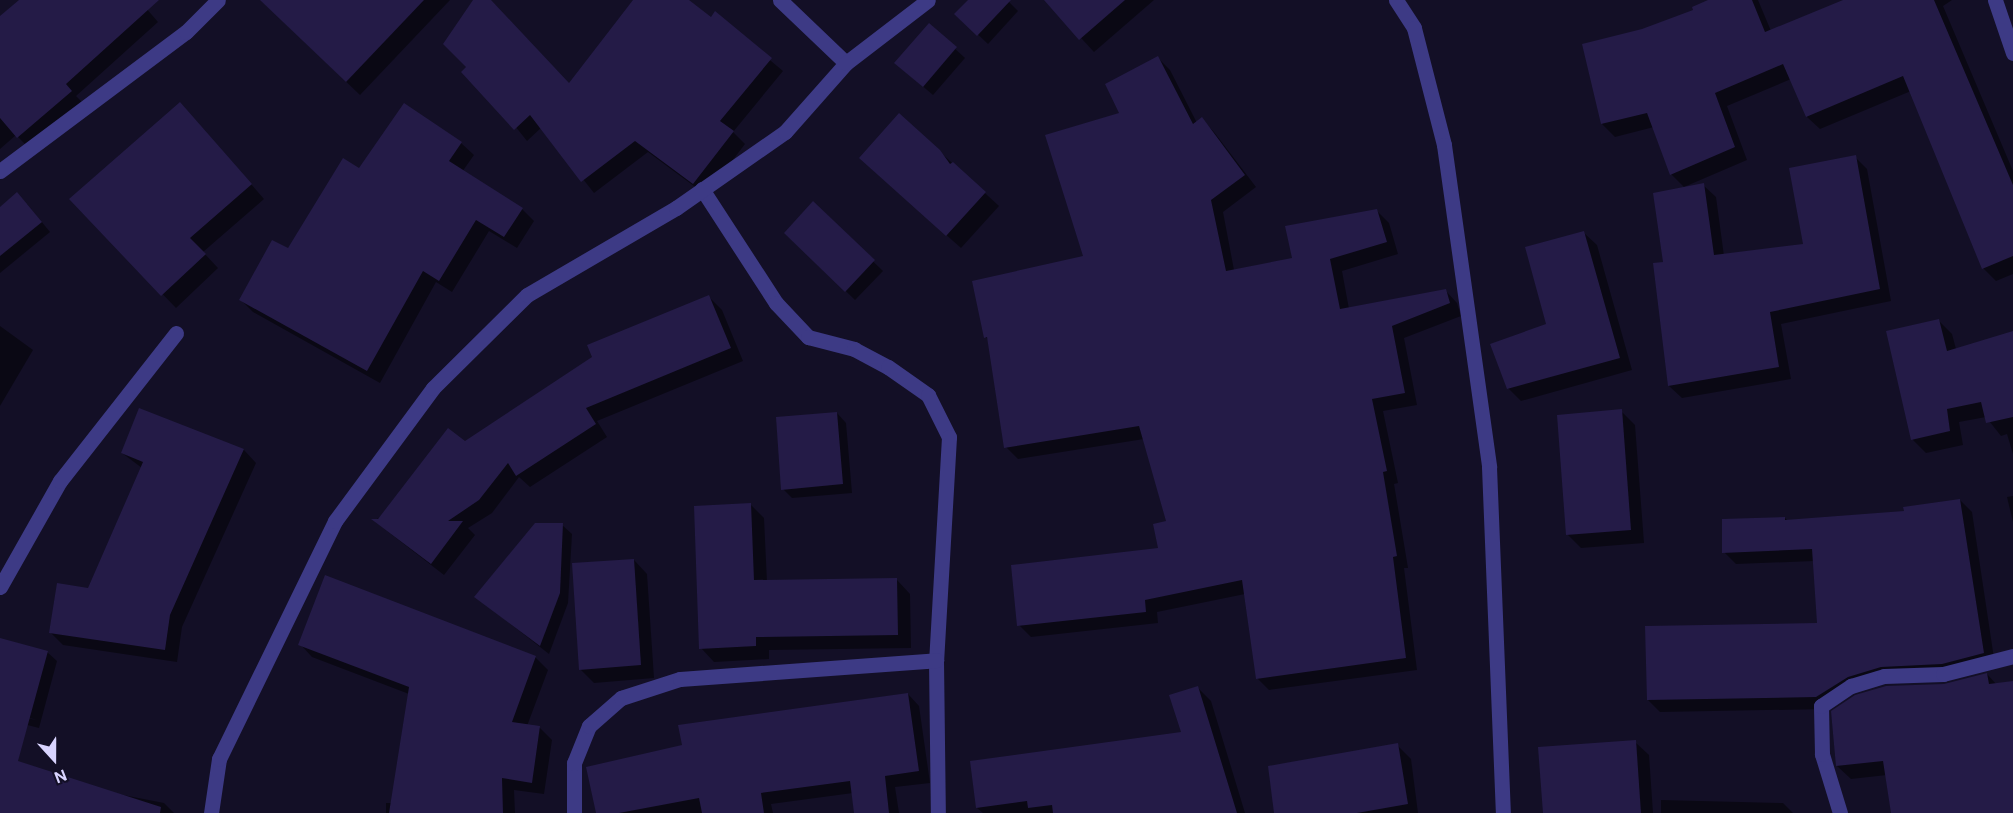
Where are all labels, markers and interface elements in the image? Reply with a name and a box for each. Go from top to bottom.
north arrow [24,729,84,789]
text: N [51,764,70,788]

